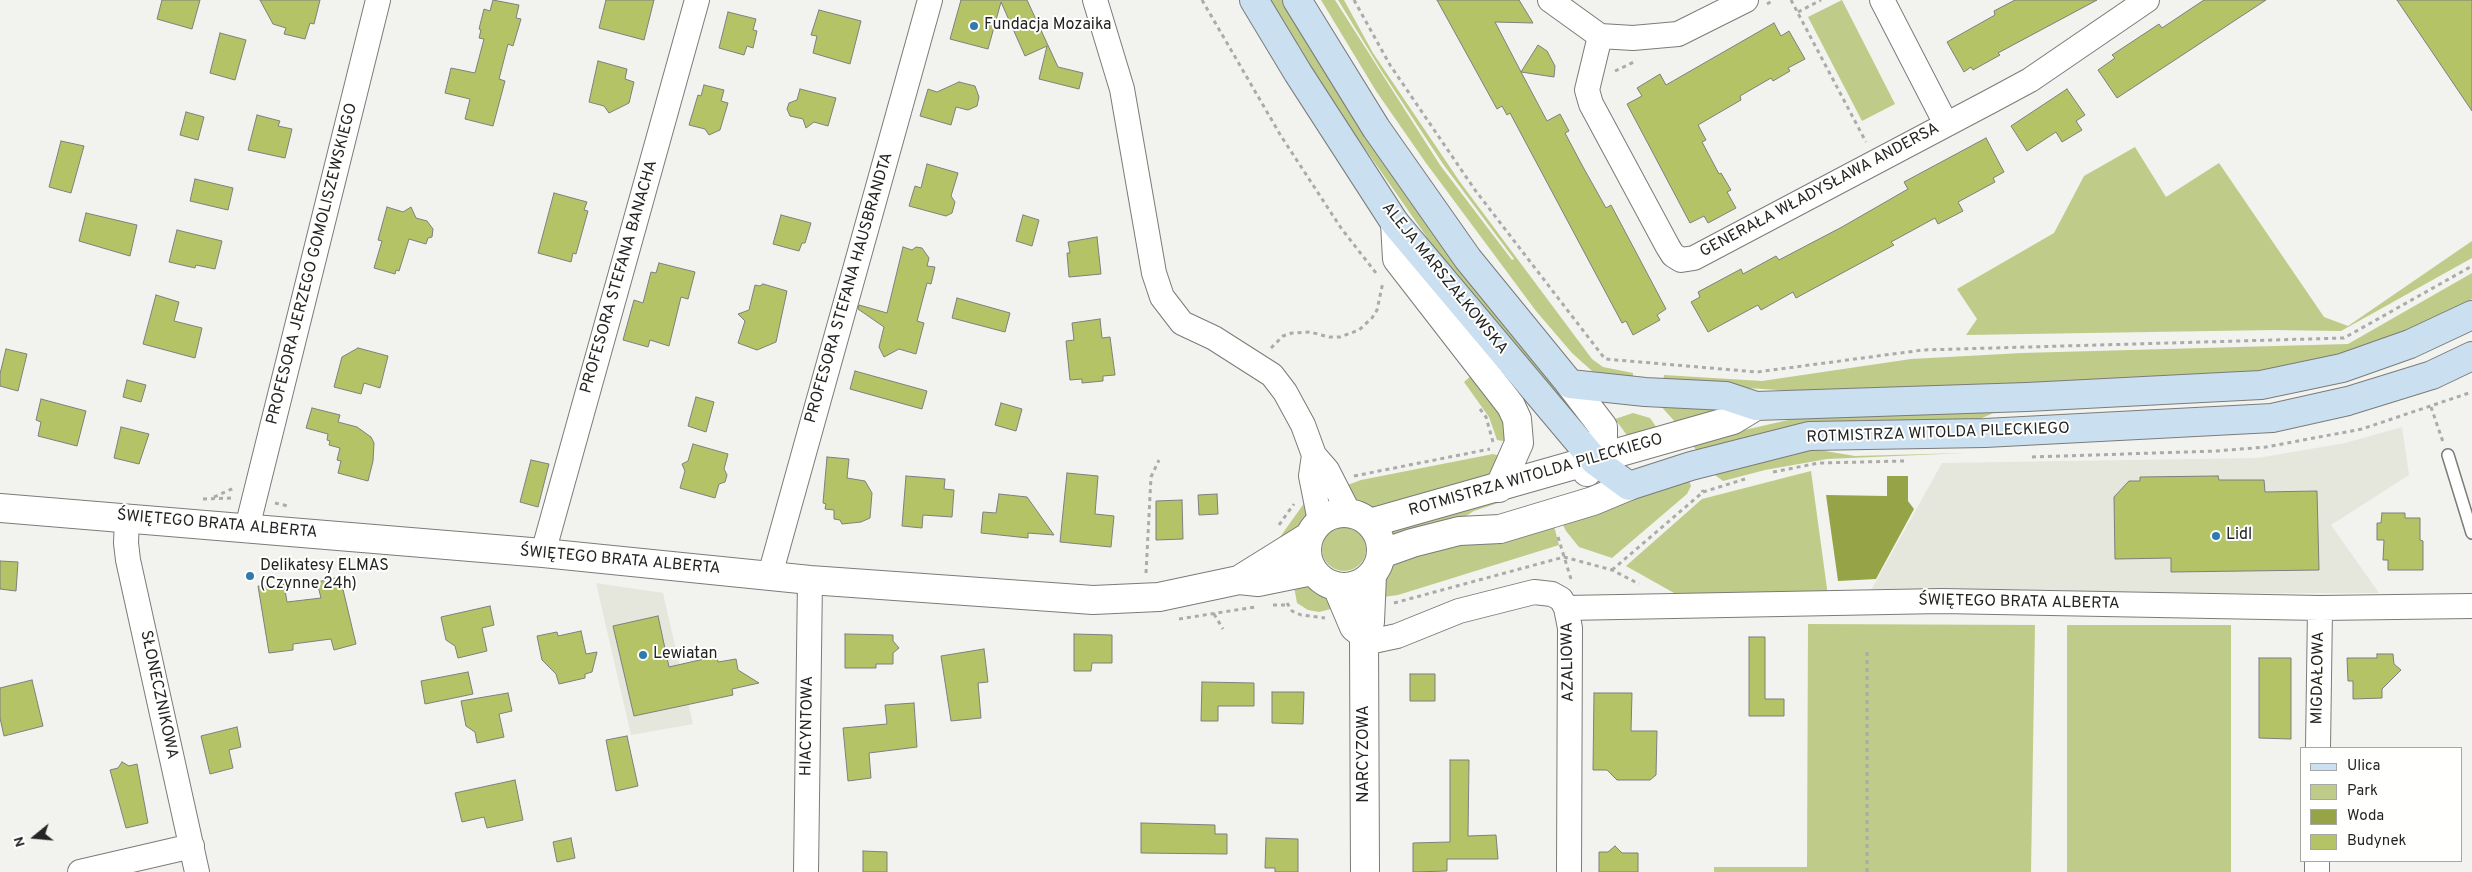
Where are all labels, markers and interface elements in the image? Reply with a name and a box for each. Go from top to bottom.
place label: Fundacja Mozaika [984,16,1111,36]
marker: Fundacja Mozaika [968,20,980,32]
street label: PROFESORA JERZEGO GOMOLISZEWSKIEGO [264,101,362,427]
street label: GENERAŁA WŁADYSŁAWA ANDERSA [1697,120,1943,262]
street label: PROFESORA STEFANA HAUSBRANDTA [802,151,898,425]
street label: PROFESORA STEFANA BANACHA [577,158,663,396]
street label: ALEJA MARSZAŁKOWSKA [1377,199,1511,359]
street label: ROTMISTRZA WITOLDA PILECKIEGO [1806,420,2070,448]
street label: ROTMISTRZA WITOLDA PILECKIEGO [1407,430,1665,522]
street label: ŚWIĘTEGO BRATA ALBERTA [116,507,318,543]
place label: Lidl [2226,526,2252,546]
marker: Lidl [2210,530,2222,542]
street label: ŚWIĘTEGO BRATA ALBERTA [519,543,721,579]
place label: Delikatesy ELMAS (Czynne 24h) [260,557,389,595]
marker: Delikatesy ELMAS (Czynne 24h) [244,570,256,582]
street label: ŚWIĘTEGO BRATA ALBERTA [1918,592,2120,614]
street label: AZALIOWA [1559,622,1579,702]
street label: SŁONECZNIKOWA [135,629,181,761]
street label: MIGDAŁOWA [2309,631,2329,725]
place label: Lewiatan [653,645,718,665]
marker: Lewiatan [637,649,649,661]
street label: HIACYNTOWA [798,676,818,776]
street label: NARCYZOWA [1355,705,1375,803]
legend [2300,747,2462,862]
text: Ulica [2347,757,2380,776]
text: Park [2347,782,2378,801]
text: Woda [2347,807,2384,826]
north arrow [10,812,60,862]
text: Budynek [2347,832,2406,851]
text: N [11,834,30,849]

